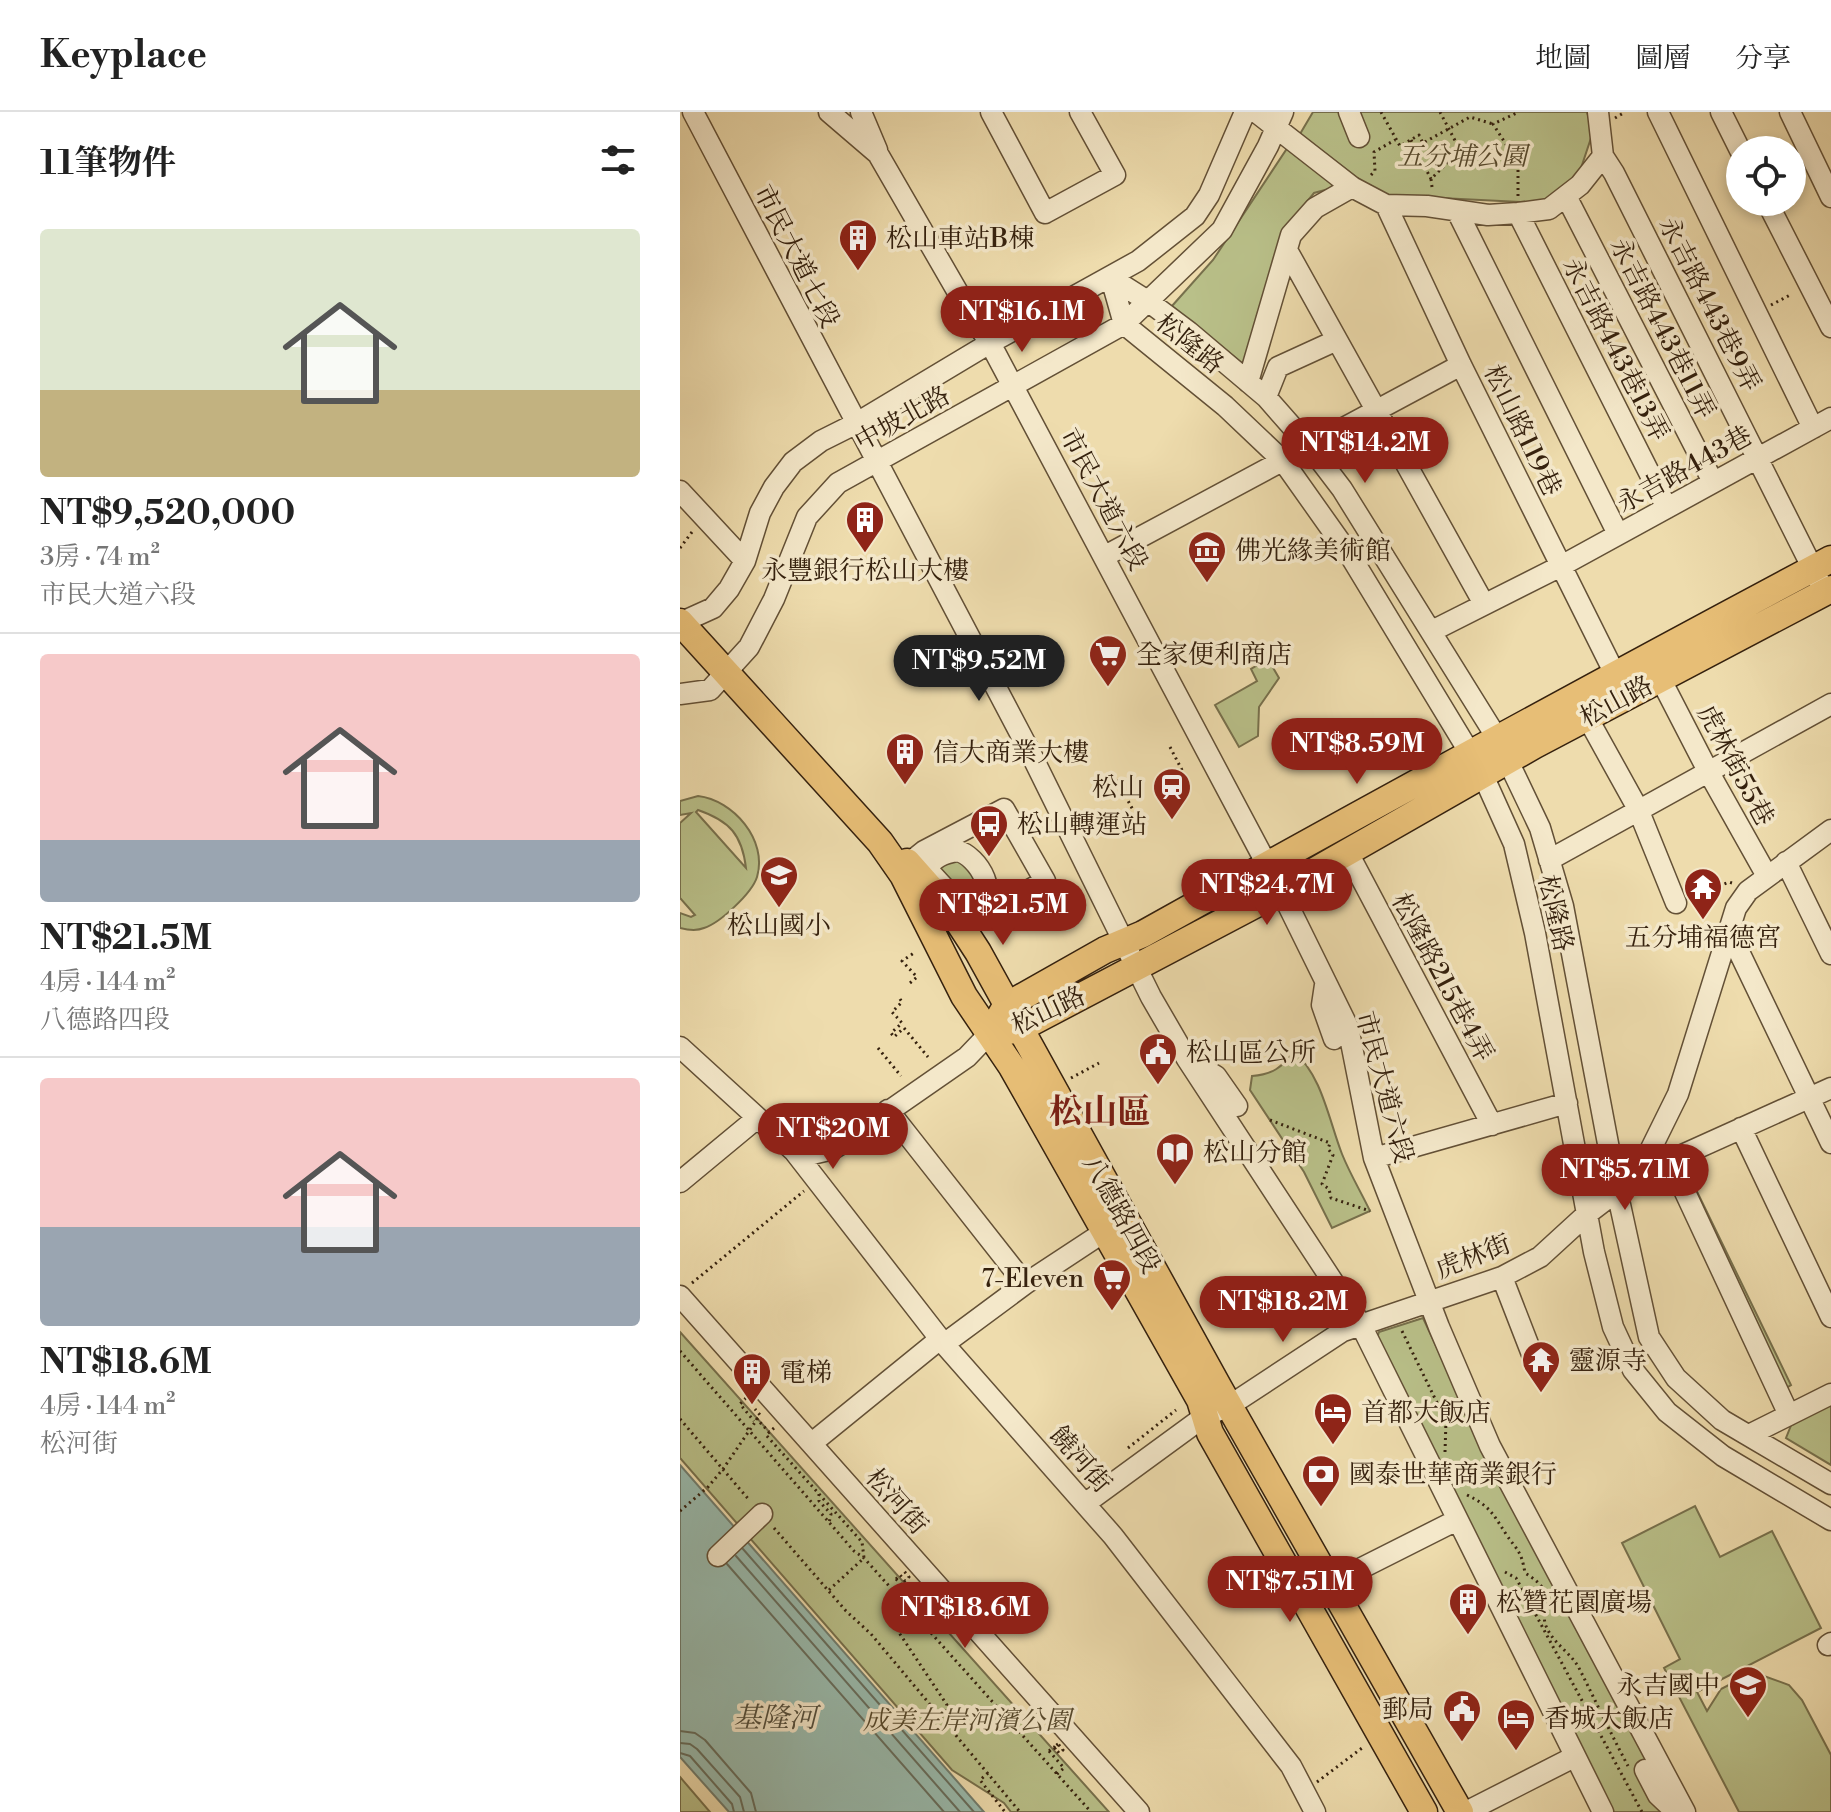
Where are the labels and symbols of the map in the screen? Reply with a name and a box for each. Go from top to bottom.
park label: 五分埔公園 [1397,141,1531,173]
street label: 市民大道七段 [746,180,846,333]
street label: 永吉路443巷9弄 [1651,212,1767,397]
building icon: 松山車站B棟 [837,217,879,272]
place label: 松山車站B棟 [886,223,1034,255]
street label: 永吉路443巷11弄 [1603,233,1722,424]
street label: 永吉路443巷13弄 [1555,252,1675,446]
pin: NT$16.1M [939,286,1105,354]
street label: 松隆路 [1149,307,1230,381]
street label: 松山路119巷 [1477,360,1568,501]
street label: 中坡北路 [849,380,956,458]
pin: NT$14.2M [1282,417,1448,485]
street label: 永吉路443巷 [1611,420,1758,520]
street label: 市民大道六段 [1052,423,1154,576]
building icon: 永豐銀行松山大樓 [844,499,886,554]
museum icon: 佛光緣美術館 [1186,529,1228,584]
place label: 佛光緣美術館 [1235,535,1391,567]
place label: 永豐銀行松山大樓 [761,555,969,587]
supermarket icon: 全家便利商店 [1087,633,1129,688]
pin: NT$9.52M [896,635,1062,703]
place label: 全家便利商店 [1136,639,1292,671]
street label: 松山路 [1575,669,1658,734]
street label: 虎林街55巷 [1690,699,1780,832]
pin: NT$8.59M [1274,718,1440,786]
building icon: 信大商業大樓 [884,731,926,786]
place label: 信大商業大樓 [933,737,1089,769]
station icon: 松山 [1151,766,1193,821]
place label: 松山 [1092,772,1144,804]
bus stop icon: 松山轉運站 [968,803,1010,858]
place label: 松山轉運站 [1017,809,1147,841]
school or university icon: 松山國小 [758,854,800,909]
pin: NT$24.7M [1184,859,1350,927]
temple icon: 五分埔福德宮 [1682,866,1724,921]
street label: 松隆路 [1531,872,1579,955]
pin: NT$21.5M [920,879,1086,947]
street label: 松隆路215巷4弄 [1384,888,1500,1067]
place label: 松山國小 [727,910,831,942]
place label: 五分埔福德宮 [1625,922,1781,954]
street label: 松山路 [1006,980,1091,1042]
street label: 市民大道六段 [1348,1008,1420,1167]
public building icon: 松山區公所 [1137,1031,1179,1086]
place label: 松山區公所 [1186,1037,1316,1069]
district label: 松山區 [1049,1092,1151,1134]
pin: NT$20M [768,1103,898,1171]
library icon: 松山分館 [1154,1131,1196,1186]
place label: 松山分館 [1203,1137,1307,1169]
pin: NT$5.71M [1542,1144,1708,1212]
street label: 八德路四段 [1076,1150,1167,1279]
street label: 虎林街 [1431,1228,1516,1286]
supermarket icon: 7-Eleven [1091,1257,1133,1312]
place label: 7-Eleven [982,1263,1084,1295]
pin: NT$18.2M [1200,1276,1366,1344]
temple icon: 靈源寺 [1520,1339,1562,1394]
place label: 靈源寺 [1569,1345,1647,1377]
building icon: 電梯 [731,1351,773,1406]
place label: 電梯 [780,1357,832,1389]
hotel icon: 首都大飯店 [1312,1391,1354,1446]
place label: 首都大飯店 [1361,1397,1491,1429]
street label: 饒河街 [1043,1420,1118,1500]
bank icon: 國泰世華商業銀行 [1300,1453,1342,1508]
place label: 國泰世華商業銀行 [1349,1459,1557,1491]
street label: 松河街 [858,1462,934,1541]
pin: NT$7.51M [1207,1556,1373,1624]
building icon: 松贊花園廣場 [1447,1581,1489,1636]
pin: NT$18.6M [882,1582,1048,1650]
place label: 松贊花園廣場 [1496,1587,1652,1619]
school or university icon: 永吉國中 [1727,1664,1769,1719]
place label: 永吉國中 [1616,1670,1720,1702]
public building icon: 郵局 [1441,1688,1483,1743]
place label: 郵局 [1382,1694,1434,1726]
hotel icon: 香城大飯店 [1495,1697,1537,1752]
water label: 基隆河 [733,1701,822,1736]
place label: 香城大飯店 [1544,1703,1674,1735]
park label: 成美左岸河濱公園 [863,1705,1075,1737]

